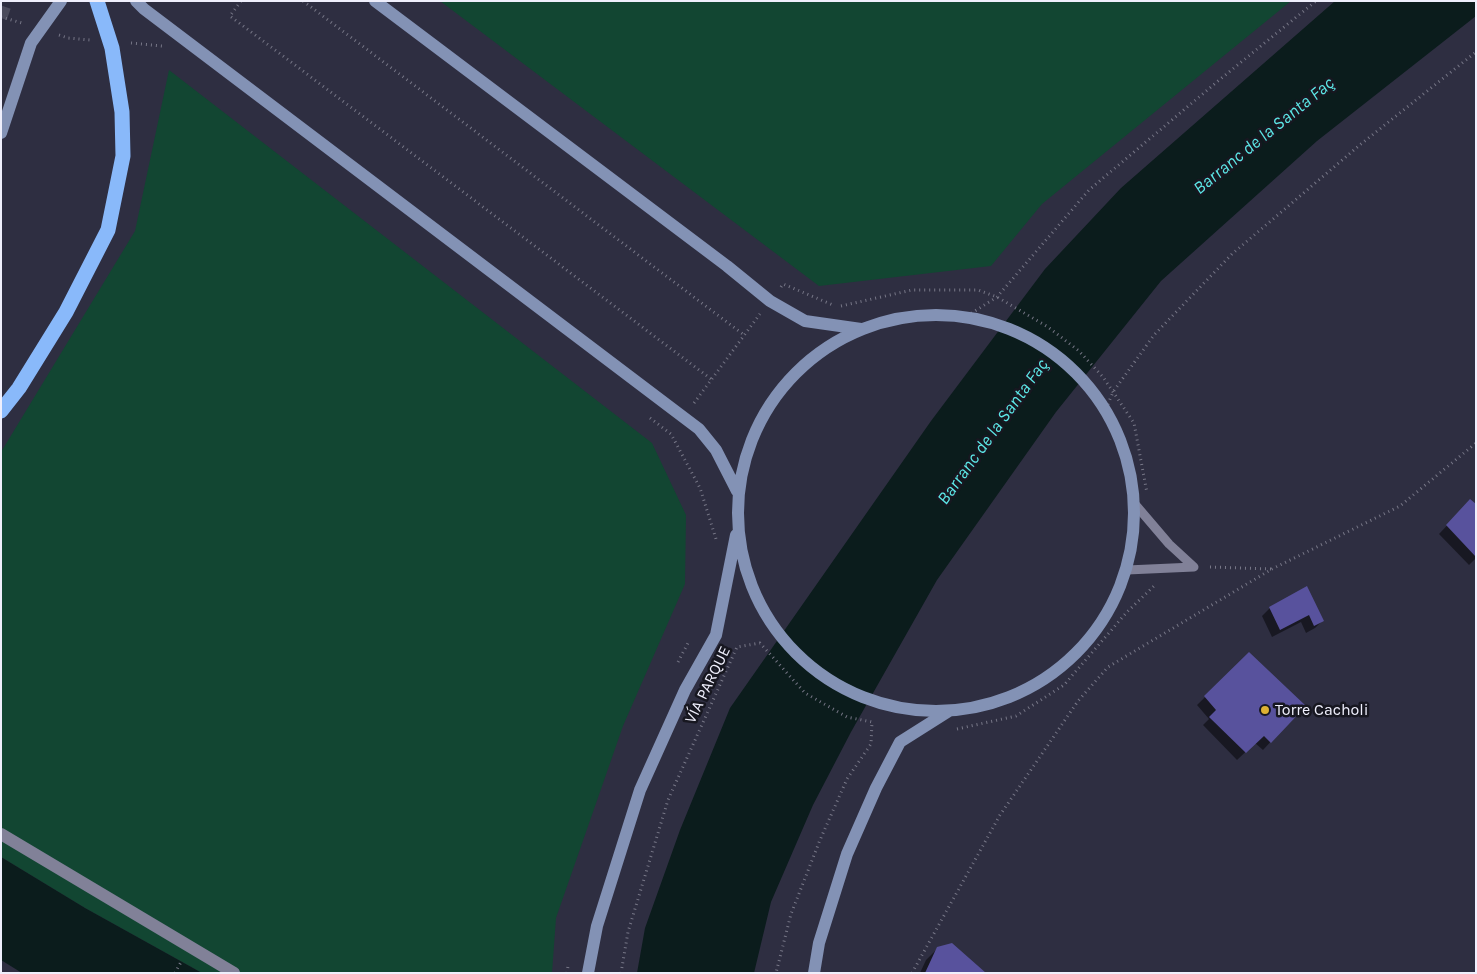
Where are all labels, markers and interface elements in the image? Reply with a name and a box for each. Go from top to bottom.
water label: Barranc de la Santa Faç [1189,73,1339,199]
water label: Barranc de la Santa Faç [933,355,1053,509]
street label: VÍA PARQUE [681,643,735,727]
place label: Torre Cacholi [1275,700,1369,720]
marker: Torre Cacholi [1259,704,1271,716]

